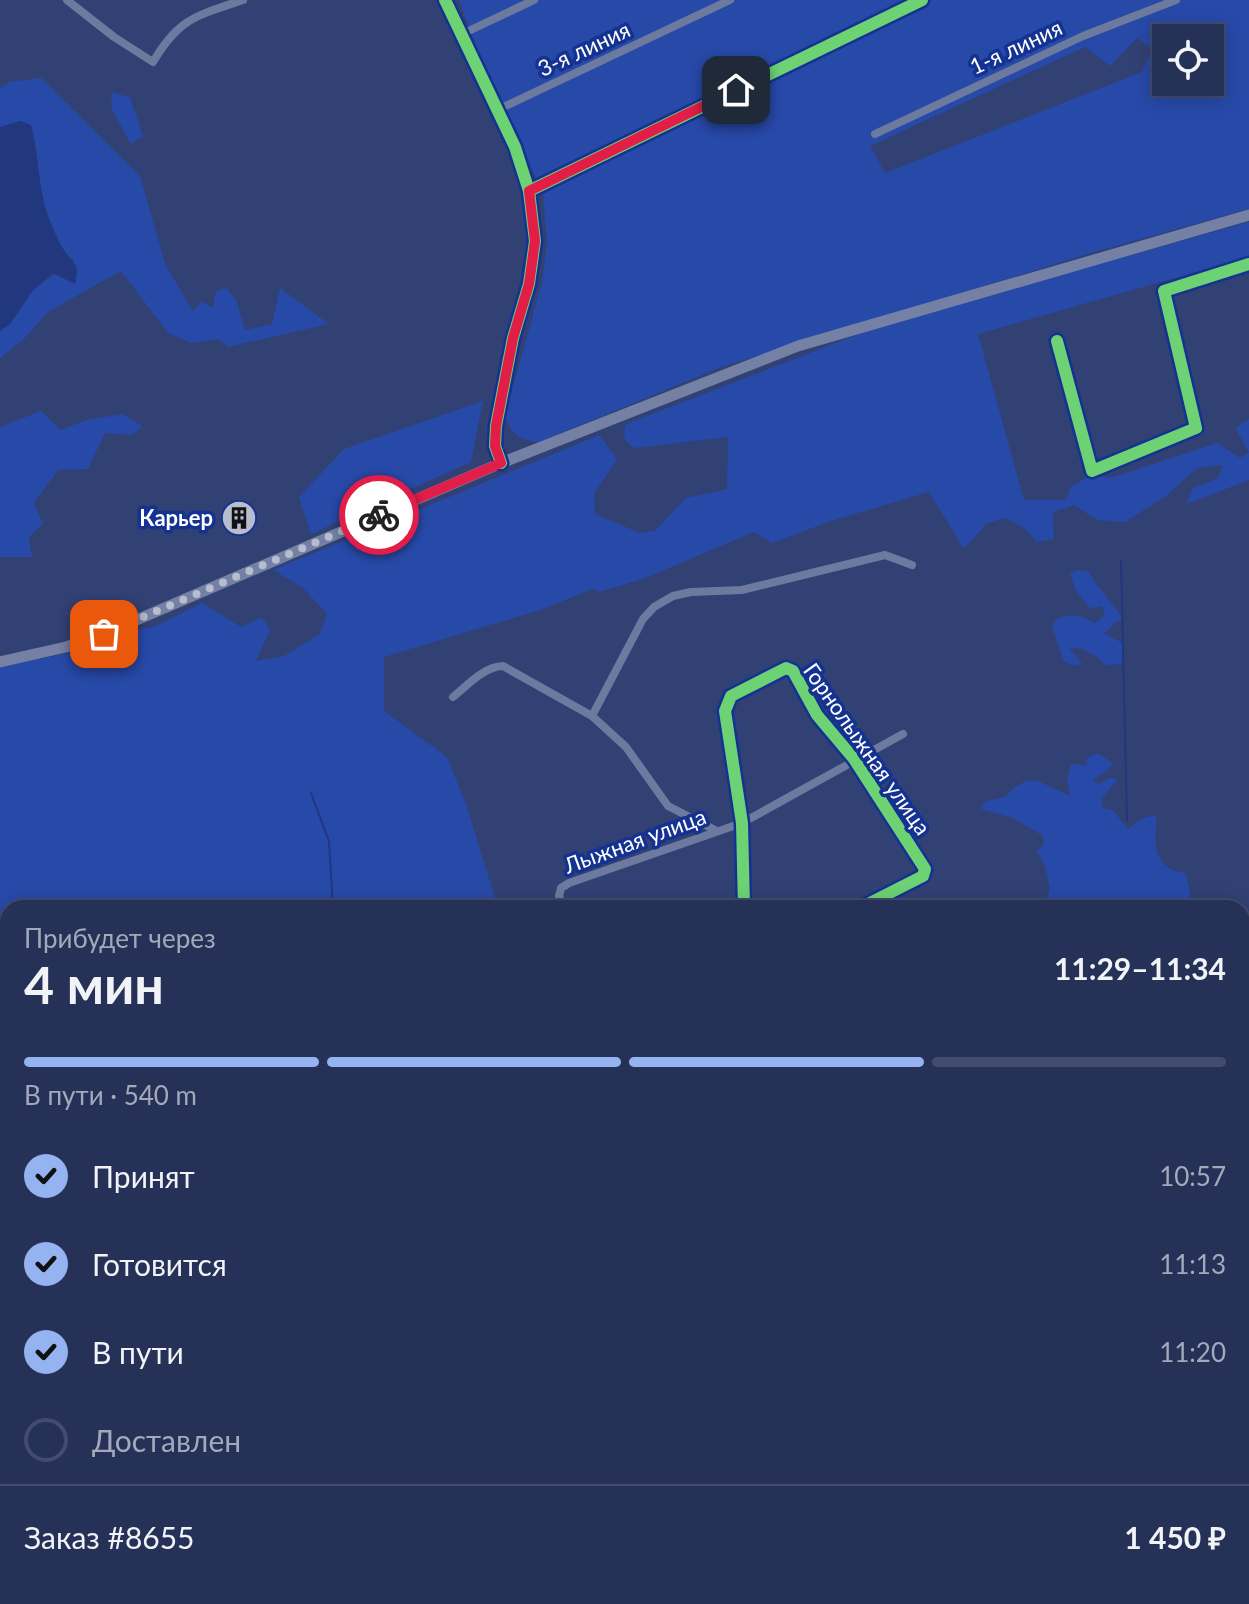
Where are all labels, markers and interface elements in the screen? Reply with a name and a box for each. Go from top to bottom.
street label: 1-я линия [965,13,1066,80]
street label: 3-я линия [533,15,634,82]
map controls [1152,24,1224,96]
button: locate [1152,24,1224,96]
pin [702,56,770,124]
icon: home [714,68,758,112]
courier [339,475,419,555]
icon: bike [357,493,401,537]
building icon: Карьер [220,499,258,537]
place label: Карьер [139,504,213,531]
pin [70,600,138,668]
icon: bag [82,612,126,656]
street label: Горнолыжная улица [798,658,937,840]
street label: Лыжная улица [559,802,709,879]
text: Прибудет через [24,922,216,954]
text: 11:29–11:34 [1054,950,1226,986]
text: 4 мин [24,953,164,1015]
text: В пути · 540 m [24,1079,197,1111]
icon: check [24,1154,68,1198]
text: Принят [92,1158,195,1194]
text: 10:57 [1159,1160,1226,1192]
icon: check [24,1242,68,1286]
text: Готовится [92,1246,227,1282]
text: 11:13 [1159,1248,1226,1280]
icon: check [24,1330,68,1374]
text: В пути [92,1334,184,1370]
text: 11:20 [1159,1336,1226,1368]
text: Доставлен [92,1422,241,1458]
text: Заказ #8655 [24,1519,195,1555]
text: 1 450 ₽ [1124,1519,1226,1555]

